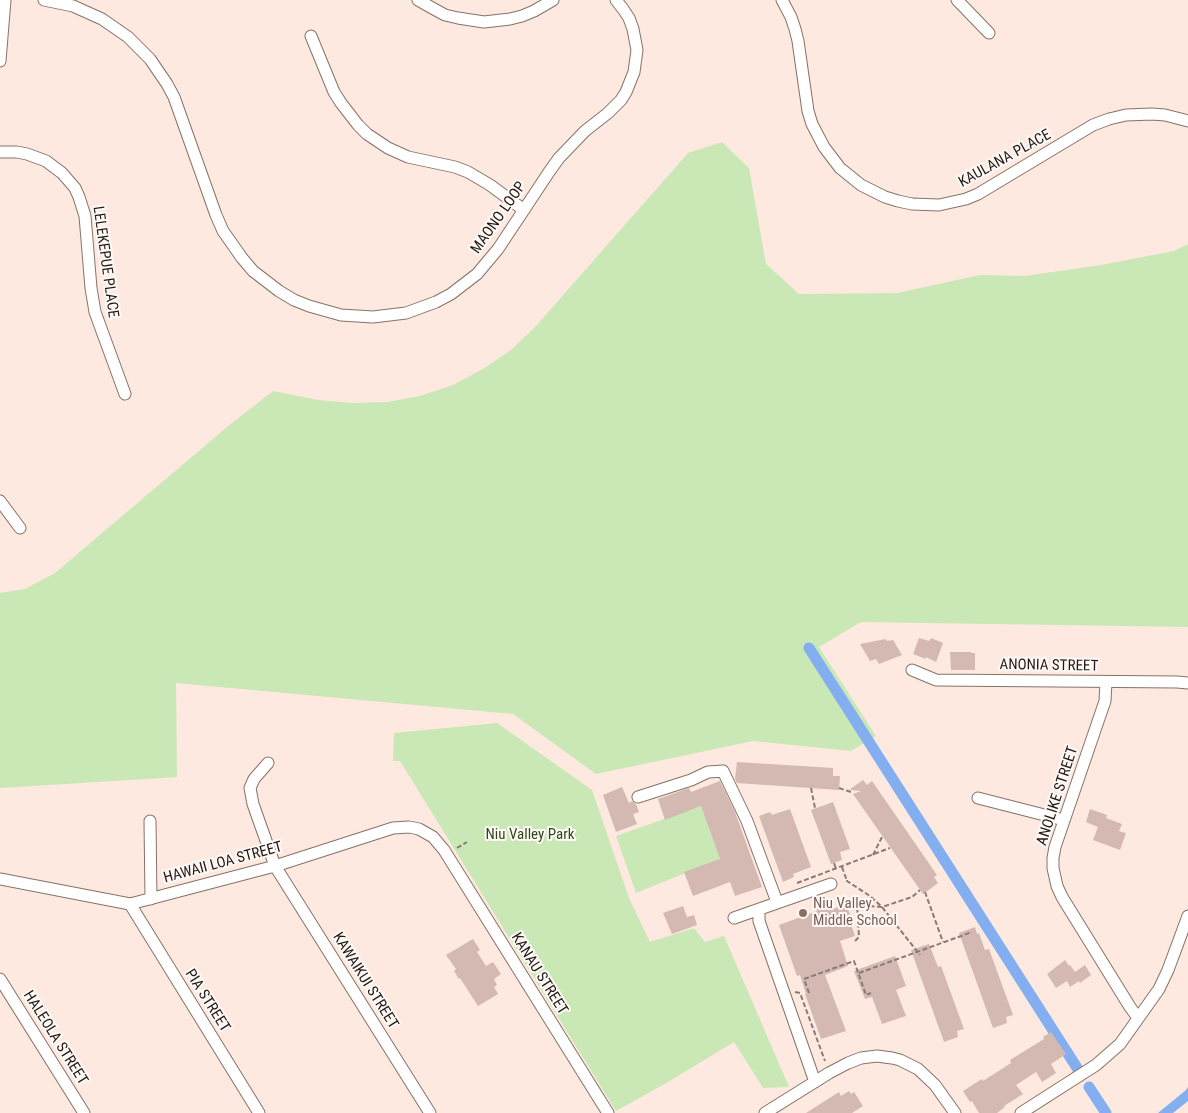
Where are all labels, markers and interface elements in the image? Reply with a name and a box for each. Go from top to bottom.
street label: KAULANA PLACE [956,126,1054,192]
street label: MAONO LOOP [468,179,530,257]
street label: LELEKEPUE PLACE [88,205,122,319]
street label: ANONIA STREET [1000,656,1098,676]
street label: ANOLIKE STREET [1033,744,1083,848]
park label: Niu Valley Park [486,826,574,844]
street label: HAWAII LOA STREET [162,838,284,888]
place label: Niu Valley Middle School [813,895,897,930]
marker: Niu Valley Middle School [797,907,809,919]
street label: KAWAIKUI STREET [328,930,402,1032]
street label: KANAU STREET [507,930,571,1018]
street label: PIA STREET [181,966,233,1036]
street label: HALEOLA STREET [19,988,91,1088]

